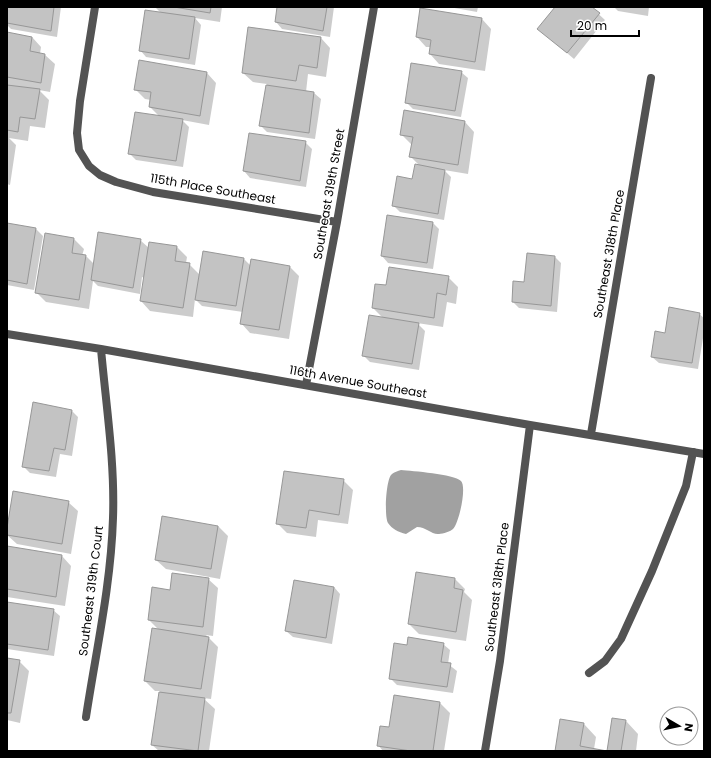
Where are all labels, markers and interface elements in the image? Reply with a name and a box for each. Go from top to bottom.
scale bar [571,12,639,38]
text: 20 m [577,17,607,34]
street label: Southeast 319th Street [309,127,348,261]
street label: 115th Place Southeast [149,169,277,208]
street label: Southeast 318th Place [589,188,628,320]
street label: 116th Avenue Southeast [288,361,428,402]
street label: Southeast 318th Place [480,521,513,653]
street label: Southeast 319th Court [74,525,107,657]
north arrow [659,706,699,746]
text: N [680,722,697,733]

